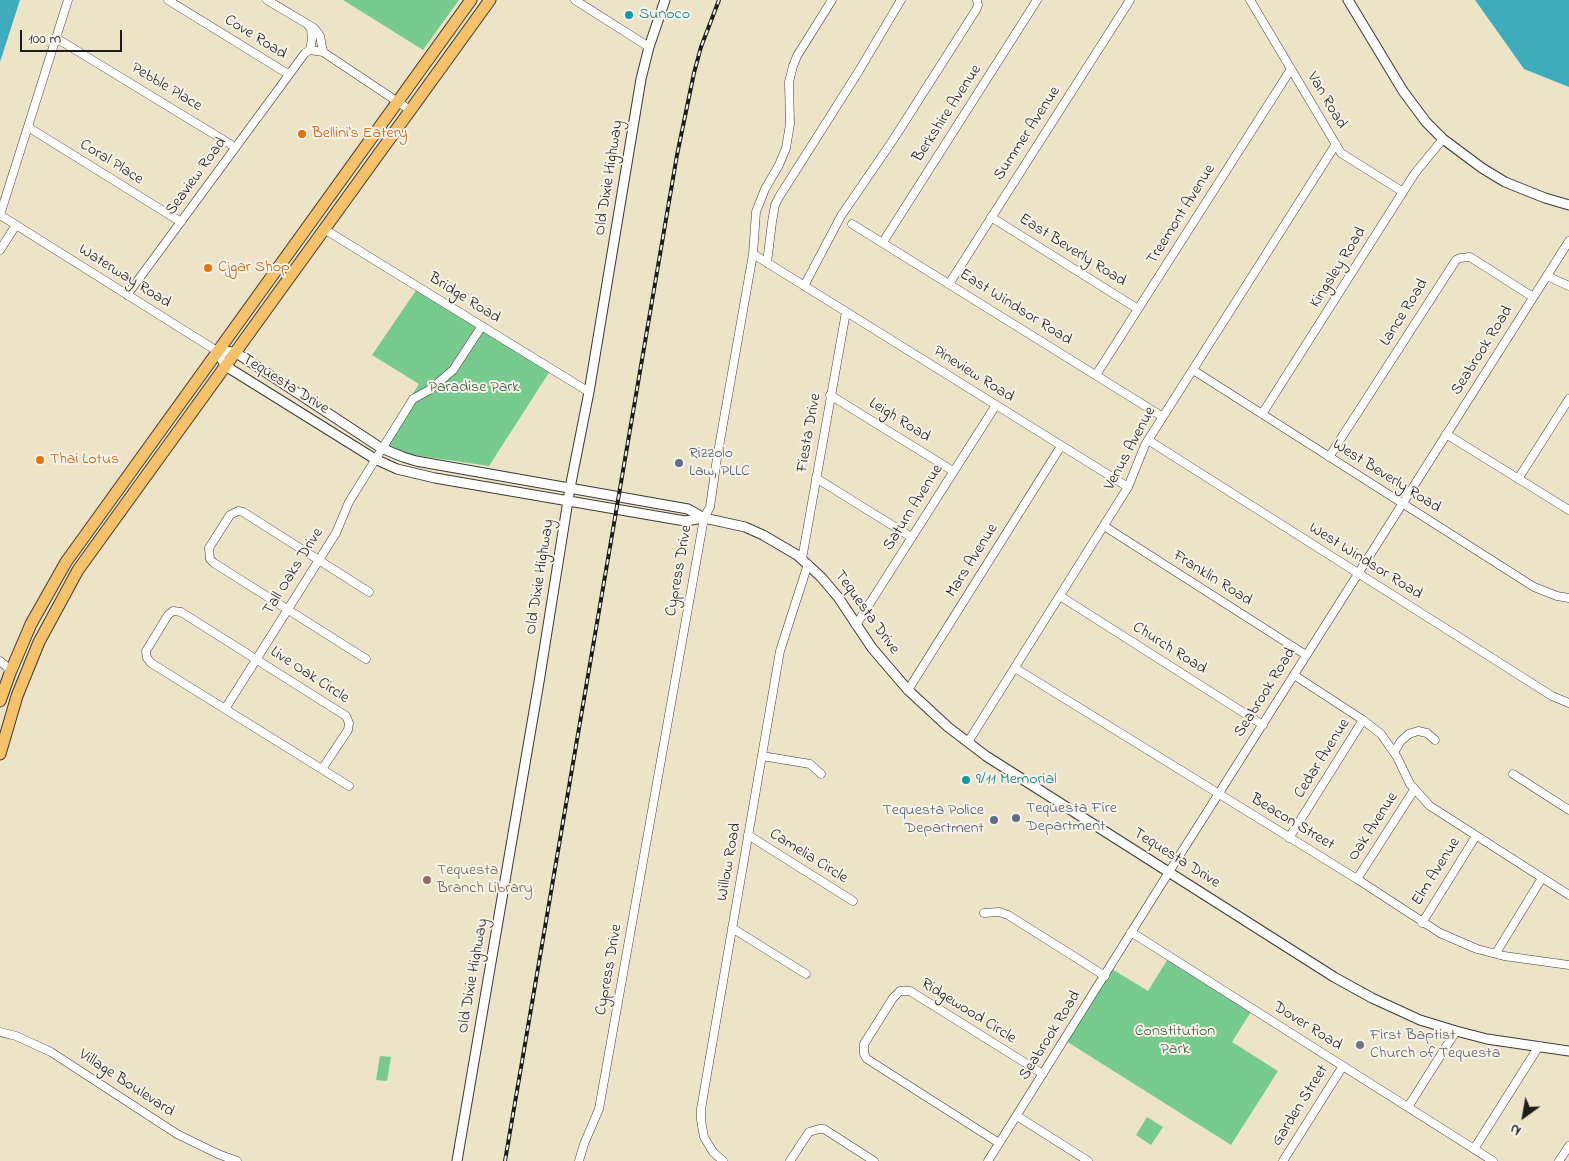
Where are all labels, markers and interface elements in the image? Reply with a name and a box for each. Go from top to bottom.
place label: Sunoco [639,5,690,25]
marker: Sunoco [623,9,635,21]
street label: Cove Road [220,11,290,65]
scale bar [22,20,125,52]
text: 100 m [28,28,61,50]
street label: Pebble Place [127,59,205,117]
street label: Berkshire Avenue [909,62,987,166]
street label: Van Road [1302,69,1350,133]
street label: Summer Avenue [990,83,1066,185]
street label: Old Dixie Highway [591,119,629,237]
place label: Bellini's Eatery [312,124,408,144]
marker: Bellini's Eatery [296,128,308,140]
street label: Seaview Road [162,134,232,220]
street label: Coral Place [76,136,146,190]
street label: Treemont Avenue [1144,161,1220,269]
street label: East Beverly Road [1015,210,1129,292]
street label: Kingsley Road [1307,224,1371,312]
street label: Waterway Road [74,241,174,313]
place label: Cjgar Shop [218,258,290,278]
marker: Cjgar Shop [202,262,214,274]
street label: East Windsor Road [955,266,1075,350]
street label: Bridge Road [425,269,503,329]
street label: Lance Road [1377,276,1433,350]
street label: Seabrook Road [1448,303,1518,399]
street label: Pineview Road [929,343,1017,407]
street label: Tequesta Drive [238,351,332,419]
park label: Paradise Park [429,378,519,398]
street label: Fiesta Drive [794,392,826,474]
street label: Leigh Road [865,395,933,447]
street label: Venus Avenue [1101,404,1161,494]
street label: West Beverly Road [1328,436,1444,518]
place label: Rizzolo Law, PLLC [689,444,750,482]
place label: Thai Lotus [50,450,119,470]
marker: Thai Lotus [34,454,46,466]
marker: Rizzolo Law, PLLC [673,457,685,469]
street label: Saturn Avenue [880,461,948,555]
street label: Old Dixie Highway [522,518,560,636]
street label: West Windsor Road [1305,519,1425,605]
street label: Mars Avenue [943,521,1003,601]
street label: Cypress Drive [663,524,697,618]
street label: Tall Oaks Drive [260,525,328,619]
street label: Franklin Road [1169,547,1255,611]
street label: Tequesta Drive [829,567,903,659]
street label: Church Road [1128,619,1210,679]
street label: Live Oak Circle [266,643,352,709]
street label: Seabrook Road [1231,645,1301,741]
street label: Cedar Avenue [1291,716,1355,802]
place label: 9/11 Memorial [976,770,1057,790]
marker: 9/11 Memorial [960,774,972,786]
street label: Oak Avenue [1345,789,1403,865]
street label: Beacon Street [1247,791,1337,855]
place label: Tequesta Fire Department [1026,799,1117,837]
place label: Tequesta Police Department [883,801,984,839]
marker: Tequesta Fire Department [1010,812,1022,824]
marker: Tequesta Police Department [988,814,1000,826]
street label: Willow Road [714,821,746,903]
street label: Camelia Circle [765,825,851,889]
street label: Tequesta Drive [1129,825,1223,893]
street label: Elm Avenue [1409,834,1465,910]
place label: Tequesta Branch Library [437,861,533,899]
marker: Tequesta Branch Library [421,874,433,886]
street label: Old Dixie Highway [454,917,494,1035]
street label: Cypress Drive [593,923,627,1017]
street label: Ridgewood Circle [917,975,1019,1049]
street label: Seabrook Road [1016,988,1086,1084]
street label: Dover Road [1269,998,1345,1056]
park label: Constitution Park [1135,1022,1215,1060]
place label: First Baptist Church of Tequesta [1370,1026,1500,1064]
marker: First Baptist Church of Tequesta [1354,1039,1366,1051]
street label: Village Boulevard [74,1046,178,1122]
street label: Garden Street [1268,1062,1334,1150]
north arrow [1499,1091,1549,1141]
text: N [1506,1118,1525,1141]

